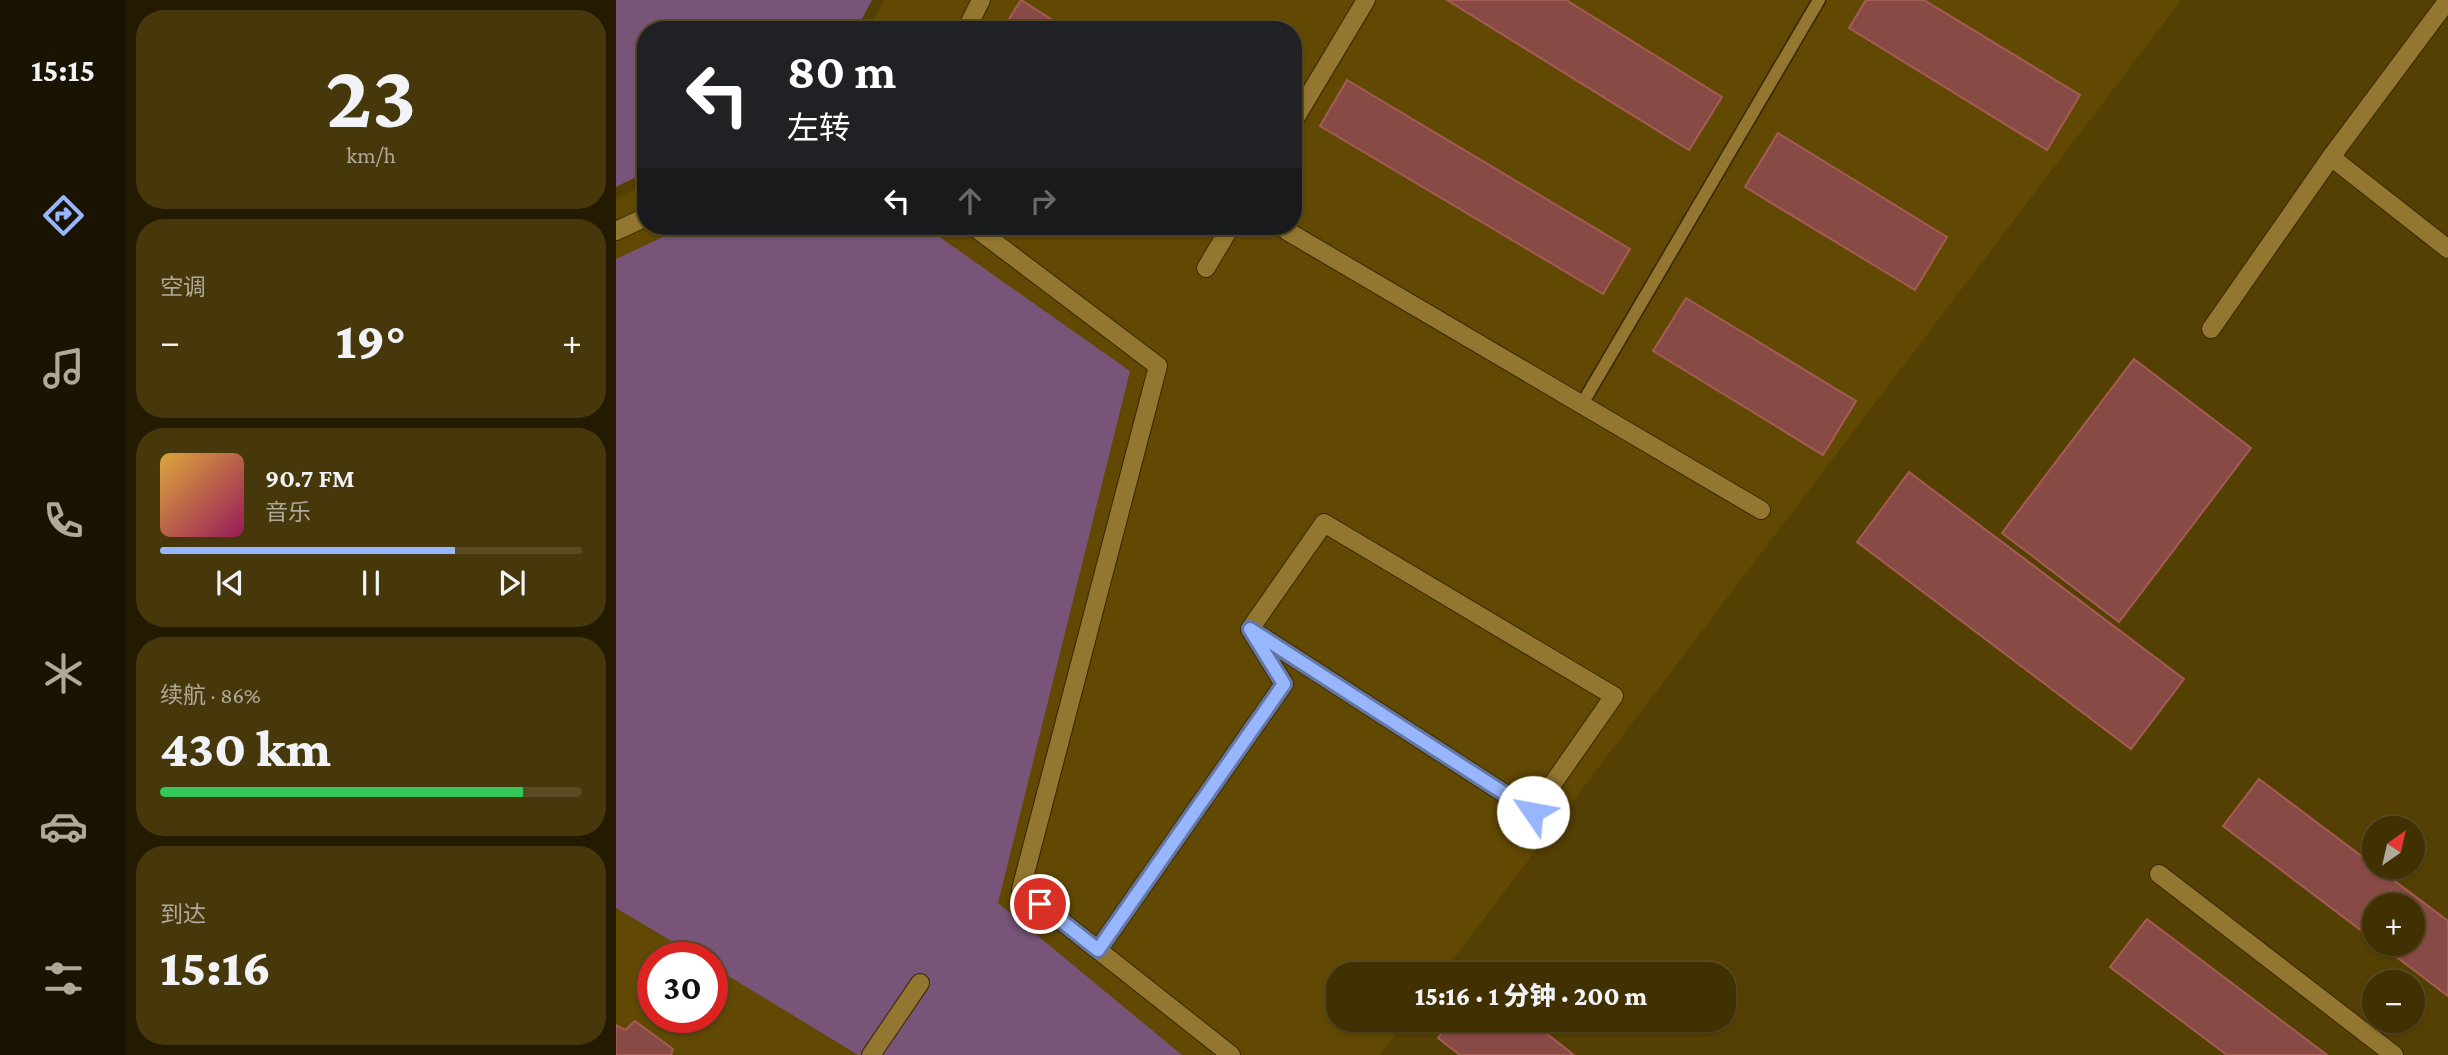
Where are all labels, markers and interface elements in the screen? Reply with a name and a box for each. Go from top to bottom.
text: 80 m [787,44,896,99]
text: 23 [326,45,416,147]
icon: left [672,49,763,140]
text: 15:15 [31,52,95,88]
text: 左转 [787,110,851,146]
text: km/h [346,142,396,168]
icon: left [878,182,916,220]
icon: ahead [951,182,989,220]
icon: right [1024,182,1062,220]
icon: directions [39,191,88,240]
text: 空调 [160,274,206,300]
text: 19° [336,311,406,369]
text: − [160,320,180,362]
text: + [562,320,582,362]
icon: music [39,344,88,393]
text: 90.7 FM [265,464,355,493]
icon: phone [39,496,88,545]
text: 音乐 [265,499,311,525]
icon: previous [211,564,249,602]
icon: pause [352,564,390,602]
icon: next [493,564,531,602]
icon: climate [39,649,88,698]
text: 续航 · 86% [160,682,261,708]
text: 430 km [160,719,331,777]
position arrow [1496,775,1570,849]
icon: car [39,802,88,851]
north arrow [2362,816,2426,878]
map controls [2362,816,2425,1033]
pin [1010,874,1070,934]
icon: arrive [1021,885,1059,923]
button: + [2362,893,2425,956]
text: 到达 [160,901,206,927]
text: 15:16 [160,938,271,996]
speed limit sign: 30 [637,942,728,1033]
icon: filters [39,954,88,1003]
button: − [2362,970,2425,1033]
text: 15:16 · 1 分钟 · 200 m [1415,982,1647,1011]

